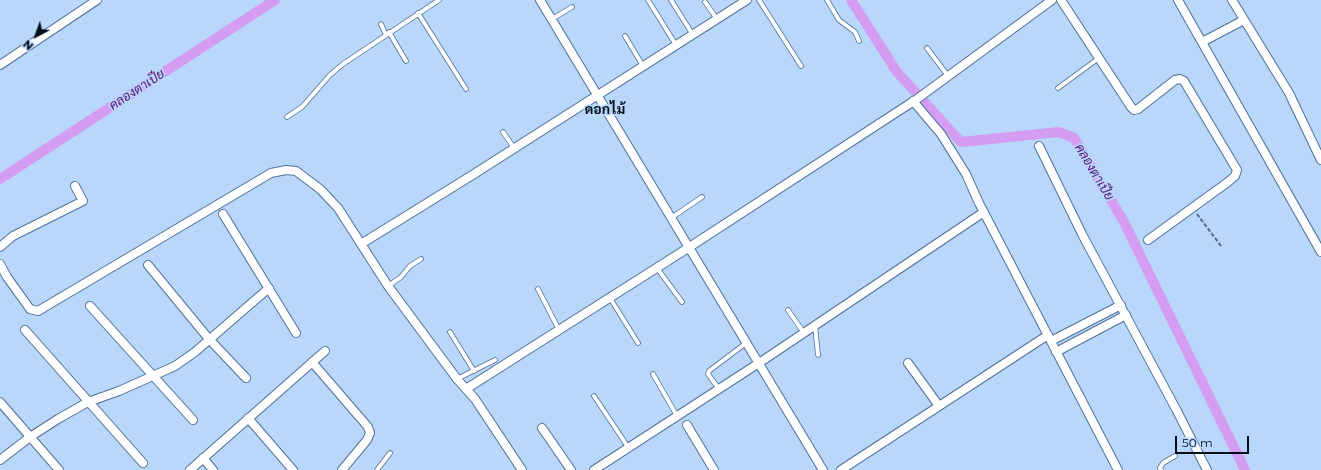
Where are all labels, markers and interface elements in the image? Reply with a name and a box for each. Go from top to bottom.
north arrow [16,16,56,56]
text: N [20,37,36,53]
water label: คลองตาเปีย [106,66,168,114]
district label: ดอกไม้ [585,102,625,118]
water label: คลองตาเปีย [1071,141,1117,203]
scale bar [1177,428,1251,454]
text: 50 m [1182,435,1213,450]

